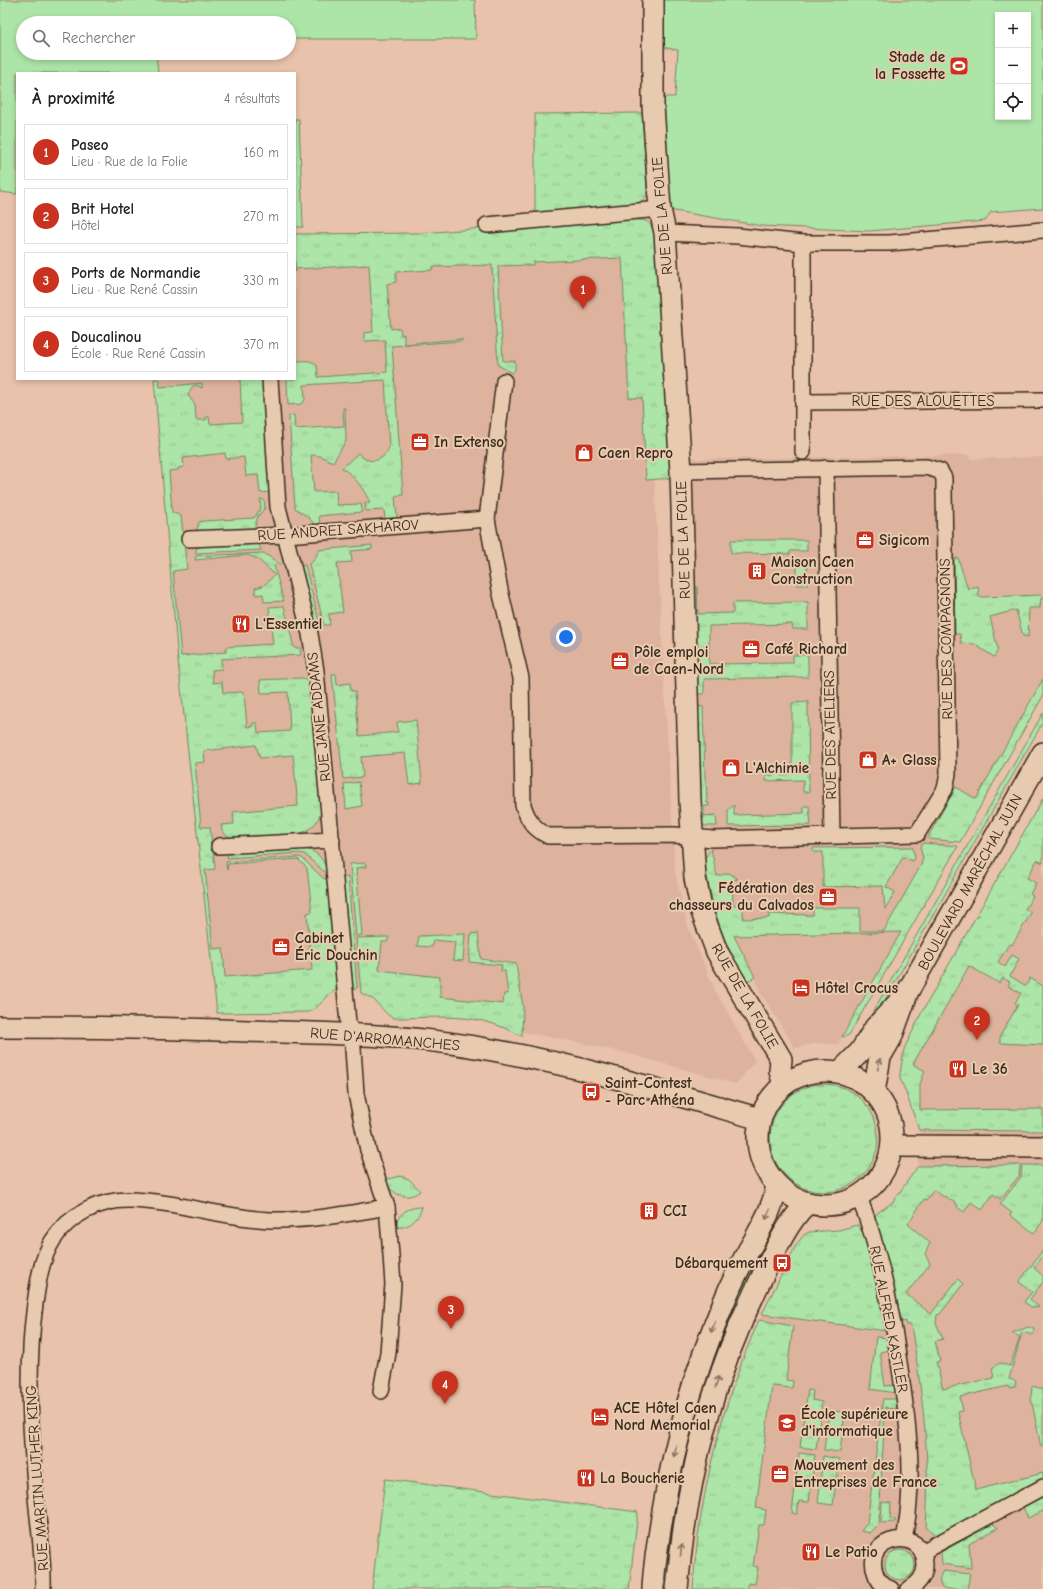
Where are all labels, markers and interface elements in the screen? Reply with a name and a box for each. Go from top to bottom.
map controls [995,12,1031,120]
button: + [995,12,1031,48]
search box [16,16,296,60]
icon: search [30,27,52,49]
text: Rechercher [62,29,135,47]
place label: Stade de la Fossette [875,48,945,83]
button: − [995,48,1031,84]
sports icon: Stade de la Fossette [948,55,970,77]
button: locate [995,84,1031,120]
text: À proximité [32,89,115,108]
text: 4 résultats [224,91,280,106]
text: Paseo [71,136,108,154]
text: 1 [43,145,49,160]
text: 160 m [244,145,279,160]
text: Lieu · Rue de la Folie [71,154,187,169]
street label: RUE DE LA FOLIE [648,156,676,276]
text: Brit Hotel [71,200,134,218]
text: 2 [43,209,49,224]
text: 270 m [243,209,279,224]
text: Hôtel [71,218,100,233]
text: Ports de Normandie [71,264,200,282]
text: 3 [43,273,49,288]
text: 330 m [243,273,279,288]
pin: 1 [570,276,596,309]
text: Lieu · Rue René Cassin [71,282,198,297]
text: Doucalinou [71,328,141,346]
text: 4 [43,337,49,352]
text: 370 m [243,337,279,352]
text: École · Rue René Cassin [71,346,205,361]
street label: RUE DES ALOUETTES [851,392,995,410]
office icon: In Extenso [409,431,431,453]
place label: In Extenso [434,433,504,451]
shop icon: Caen Repro [573,442,595,464]
place label: Caen Repro [598,444,673,462]
street label: RUE DE LA FOLIE [672,481,694,599]
street label: RUE ANDREI SAKHAROV [257,515,419,545]
office icon: Sigicom [854,529,876,551]
place label: Sigicom [879,531,930,549]
place label: Maison Caen Construction [771,553,854,588]
street label: RUE DES COMPAGNONS [936,558,956,720]
building icon: Maison Caen Construction [746,560,768,582]
restaurant icon: L'Essentiel [230,613,252,635]
place label: L'Essentiel [255,615,322,633]
your location [556,627,576,647]
office icon: Café Richard [740,638,762,660]
place label: Café Richard [765,640,847,658]
place label: Pôle emploi de Caen-Nord [634,643,724,678]
office icon: Pôle emploi de Caen-Nord [609,650,631,672]
street label: RUE JANE ADDAMS [303,651,335,783]
street label: RUE DES ATELIERS [820,670,840,800]
shop icon: A+ Glass [857,749,879,771]
place label: A+ Glass [882,751,937,769]
shop icon: L'Alchimie [720,757,742,779]
place label: L'Alchimie [745,759,809,777]
street label: BOULEVARD MARÉCHAL JUIN [913,790,1026,973]
place label: Fédération des chasseurs du Calvados [669,879,814,914]
office icon: Fédération des chasseurs du Calvados [817,886,839,908]
place label: Cabinet Éric Douchin [295,929,378,964]
office icon: Cabinet Éric Douchin [270,936,292,958]
street label: RUE DE LA FOLIE [708,940,782,1052]
hotel icon: Hôtel Crocus [790,977,812,999]
place label: Hôtel Crocus [815,979,898,997]
pin: 2 [964,1007,990,1040]
street label: RUE D'ARROMANCHES [309,1023,461,1055]
one-way arrow [875,1057,883,1070]
restaurant icon: Le 36 [947,1058,969,1080]
place label: Le 36 [972,1060,1008,1078]
place label: Saint-Contest - Parc Athéna [605,1074,695,1109]
bus stop icon: Saint-Contest - Parc Athéna [580,1081,602,1103]
building icon: CCI [638,1200,660,1222]
place label: CCI [663,1202,687,1220]
one-way arrow [764,1208,771,1220]
street label: RUE ALFRED KASTLER [866,1244,912,1394]
bus stop icon: Débarquement [771,1252,793,1274]
place label: Débarquement [675,1254,769,1272]
pin: 3 [438,1296,464,1329]
one-way arrow [709,1321,717,1333]
pin: 4 [432,1371,458,1404]
one-way arrow [714,1377,722,1389]
street label: RUE MARTIN LUTHER KING [22,1384,52,1571]
place label: ACE Hôtel Caen Nord Memorial [614,1399,717,1434]
place label: École supérieure d'informatique [801,1404,908,1440]
hotel icon: ACE Hôtel Caen Nord Memorial [589,1406,611,1428]
school or university icon: École supérieure d'informatique [776,1412,798,1434]
one-way arrow [670,1444,678,1457]
place label: Mouvement des Entreprises de France [794,1456,937,1491]
office icon: Mouvement des Entreprises de France [769,1463,791,1485]
restaurant icon: La Boucherie [575,1467,597,1489]
place label: La Boucherie [600,1469,685,1487]
restaurant icon: Le Patio [800,1541,822,1563]
place label: Le Patio [825,1543,878,1561]
one-way arrow [677,1544,684,1557]

